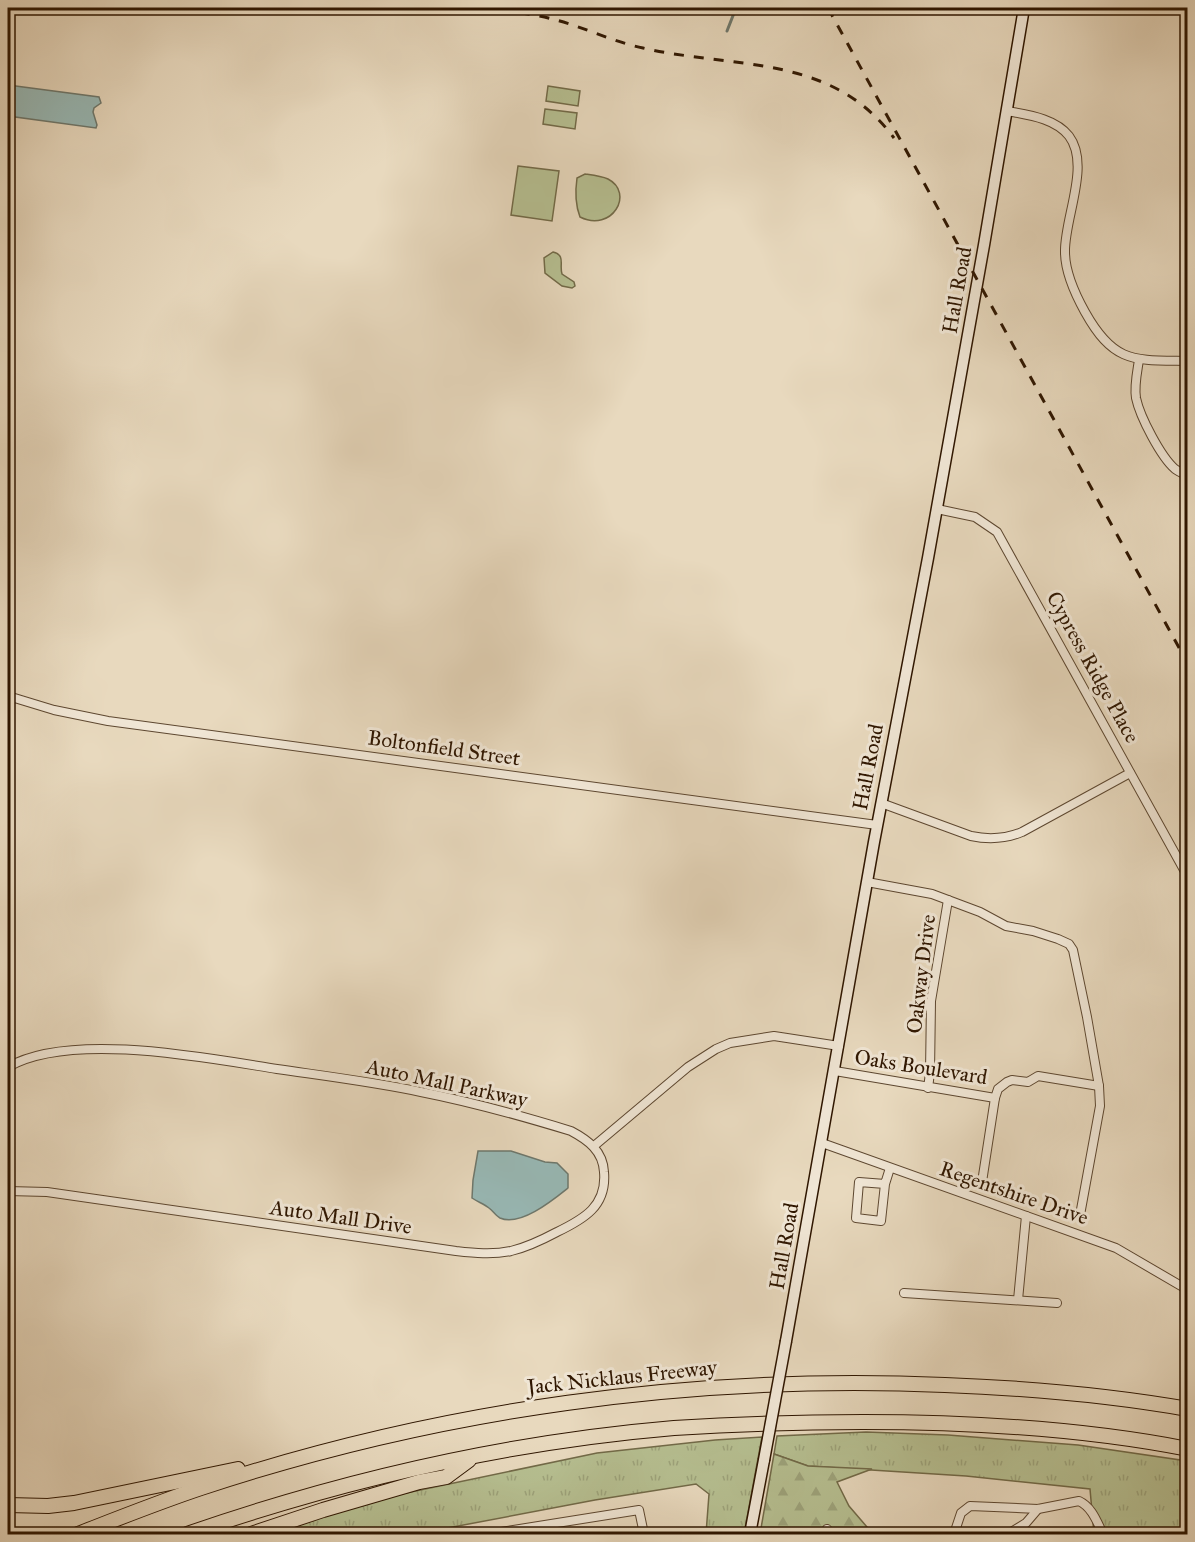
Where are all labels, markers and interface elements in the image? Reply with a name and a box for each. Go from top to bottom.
street label: Hall Road [937,244,977,335]
street label: Cypress Ridge Place [1041,587,1145,747]
street label: Hall Road [847,721,889,813]
street label: Boltonfield Street [366,724,522,772]
street label: Oakway Drive [901,913,941,1035]
street label: Oaks Boulevard [853,1044,990,1090]
street label: Auto Mall Parkway [363,1053,531,1113]
street label: Regentshire Drive [936,1155,1092,1231]
street label: Auto Mall Drive [268,1194,414,1240]
street label: Hall Road [764,1200,804,1291]
street label: Jack Nicklaus Freeway [524,1354,719,1400]

